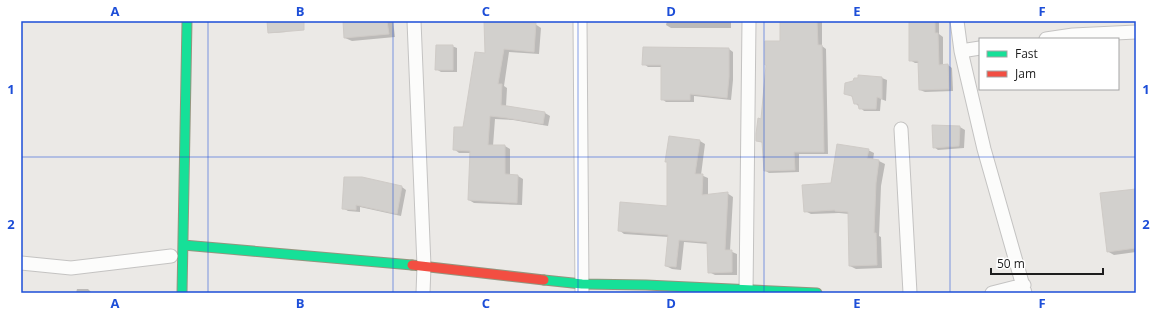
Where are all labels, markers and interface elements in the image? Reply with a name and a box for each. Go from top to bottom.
text: A [111,2,120,20]
text: B [296,2,305,20]
text: C [482,2,490,20]
text: D [666,2,676,20]
text: E [853,2,861,20]
text: F [1038,2,1046,20]
legend [979,38,1119,90]
text: Fast [1015,45,1038,62]
text: Jam [1014,65,1036,82]
text: 1 [7,80,15,98]
text: 1 [1142,80,1150,98]
text: 2 [7,215,15,233]
text: 2 [1142,215,1150,233]
scale bar [991,250,1103,276]
text: 50 m [997,255,1025,272]
text: A [111,294,120,312]
text: B [296,294,305,312]
text: C [482,294,490,312]
text: D [666,294,676,312]
text: E [853,294,861,312]
text: F [1038,294,1046,312]

